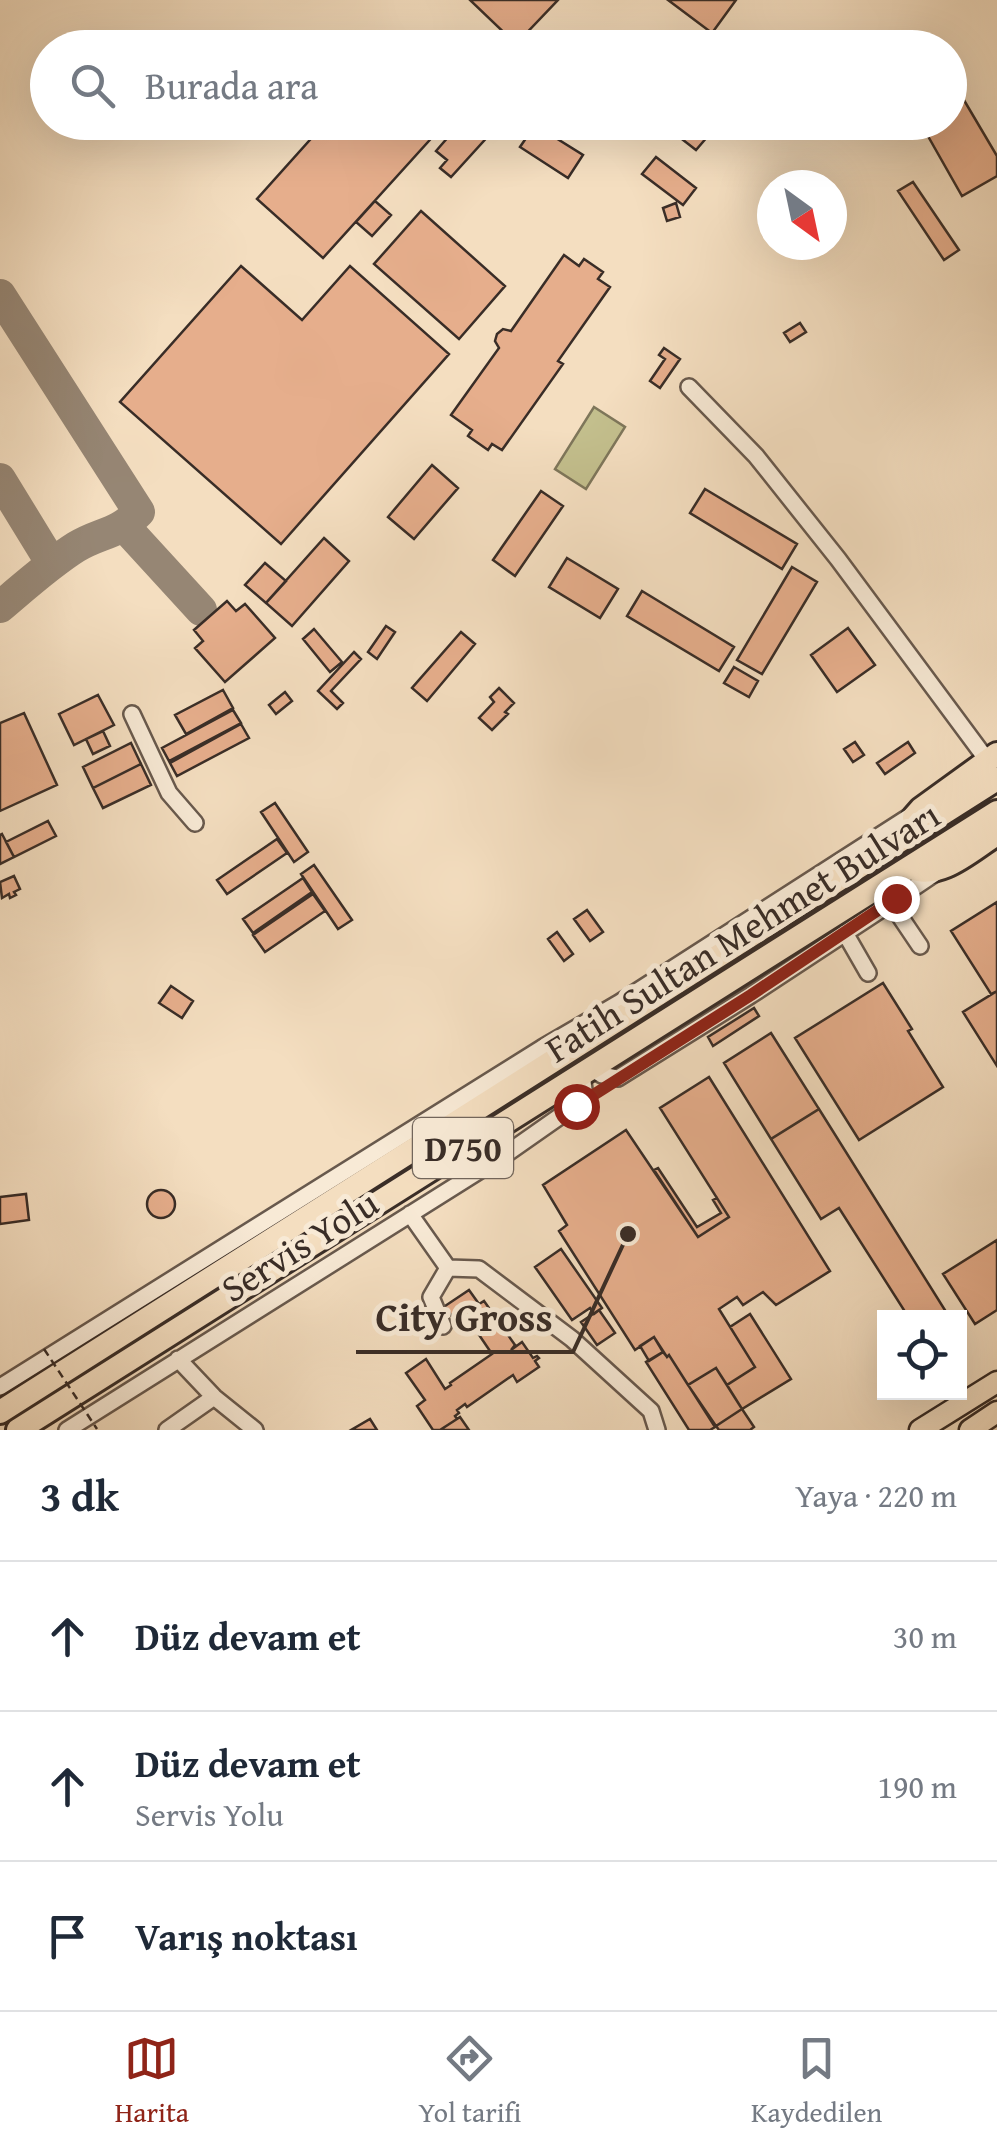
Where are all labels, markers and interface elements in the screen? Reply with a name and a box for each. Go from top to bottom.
search box [30,30,967,140]
text: Burada ara [145,57,318,113]
icon: search [65,58,120,113]
north arrow [757,170,847,260]
street label: Fatih Sultan Mehmet Bulvarı [534,786,950,1076]
route end [874,876,920,922]
route start [554,1084,600,1130]
road number: D750 [413,1118,513,1178]
street label: Servis Yolu [209,1174,389,1315]
callout: City Gross [356,1282,573,1352]
text: City Gross [375,1287,553,1346]
map controls [877,1310,967,1400]
button: locate [877,1310,967,1400]
text: 3 dk [40,1465,119,1526]
text: Yaya · 220 m [795,1472,957,1519]
text: Düz devam et [135,1608,361,1664]
icon: ahead [40,1609,95,1664]
text: 30 m [893,1613,957,1660]
text: Düz devam et [135,1735,361,1791]
icon: ahead [40,1759,95,1814]
text: 190 m [878,1763,957,1810]
text: Servis Yolu [135,1791,283,1838]
text: Varış noktası [135,1908,358,1964]
icon: arrive [40,1909,95,1964]
tab: Harita [115,2031,189,2132]
tab: Yol tarifi [419,2031,521,2132]
tab: Kaydedilen [751,2031,882,2132]

